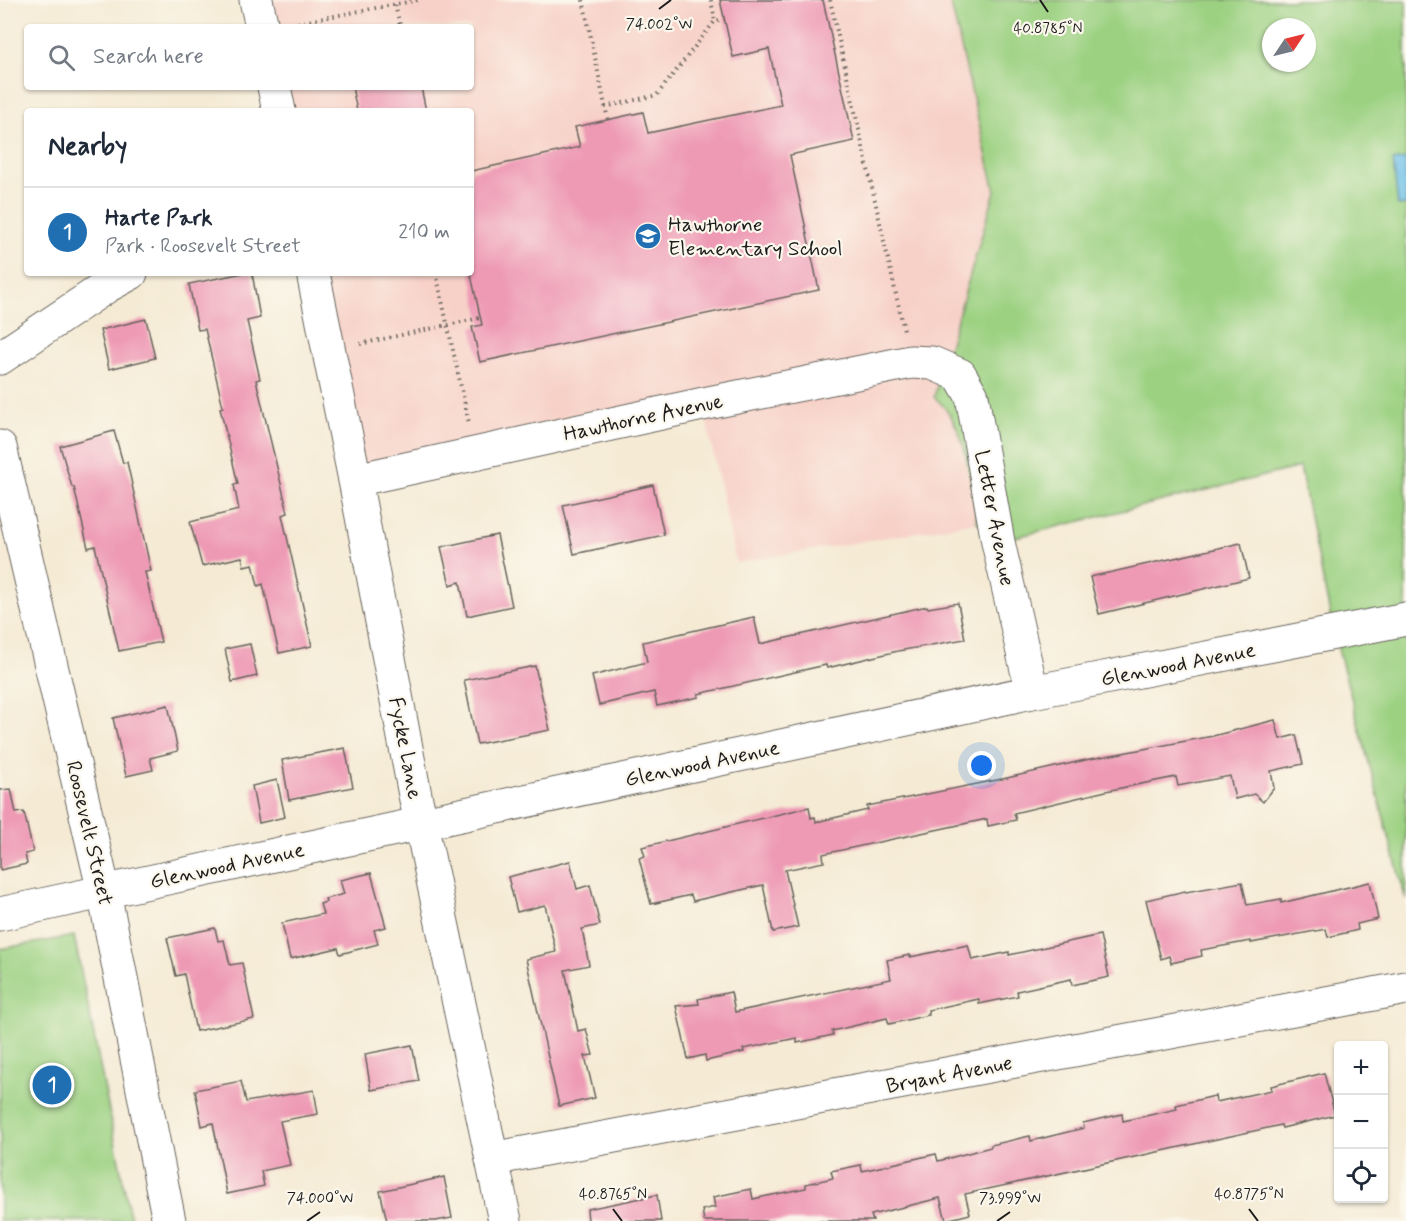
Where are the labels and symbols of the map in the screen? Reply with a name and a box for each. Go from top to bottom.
text: 74.002°W [626,15,692,35]
north arrow [1262,18,1316,72]
text: 40.8785°N [1013,19,1083,39]
place label: Hawthorne Elementary School [668,211,843,263]
school or university icon: Hawthorne Elementary School [633,221,663,251]
street label: Hawthorne Avenue [561,387,726,449]
street label: Letter Avenue [967,448,1021,588]
street label: Glenwood Avenue [1098,636,1258,694]
street label: Fycke Lane [381,695,429,802]
street label: Glenwood Avenue [622,734,782,794]
your location [967,751,996,780]
street label: Roosevelt Street [59,758,119,908]
street label: Glenwood Avenue [147,836,307,896]
street label: Bryant Avenue [884,1049,1015,1101]
pin: 1 [32,1062,72,1108]
text: 40.8765°N [579,1185,647,1205]
text: 40.8775°N [1214,1185,1284,1205]
text: 74.000°W [287,1189,353,1209]
text: 73.999°W [979,1189,1041,1209]

